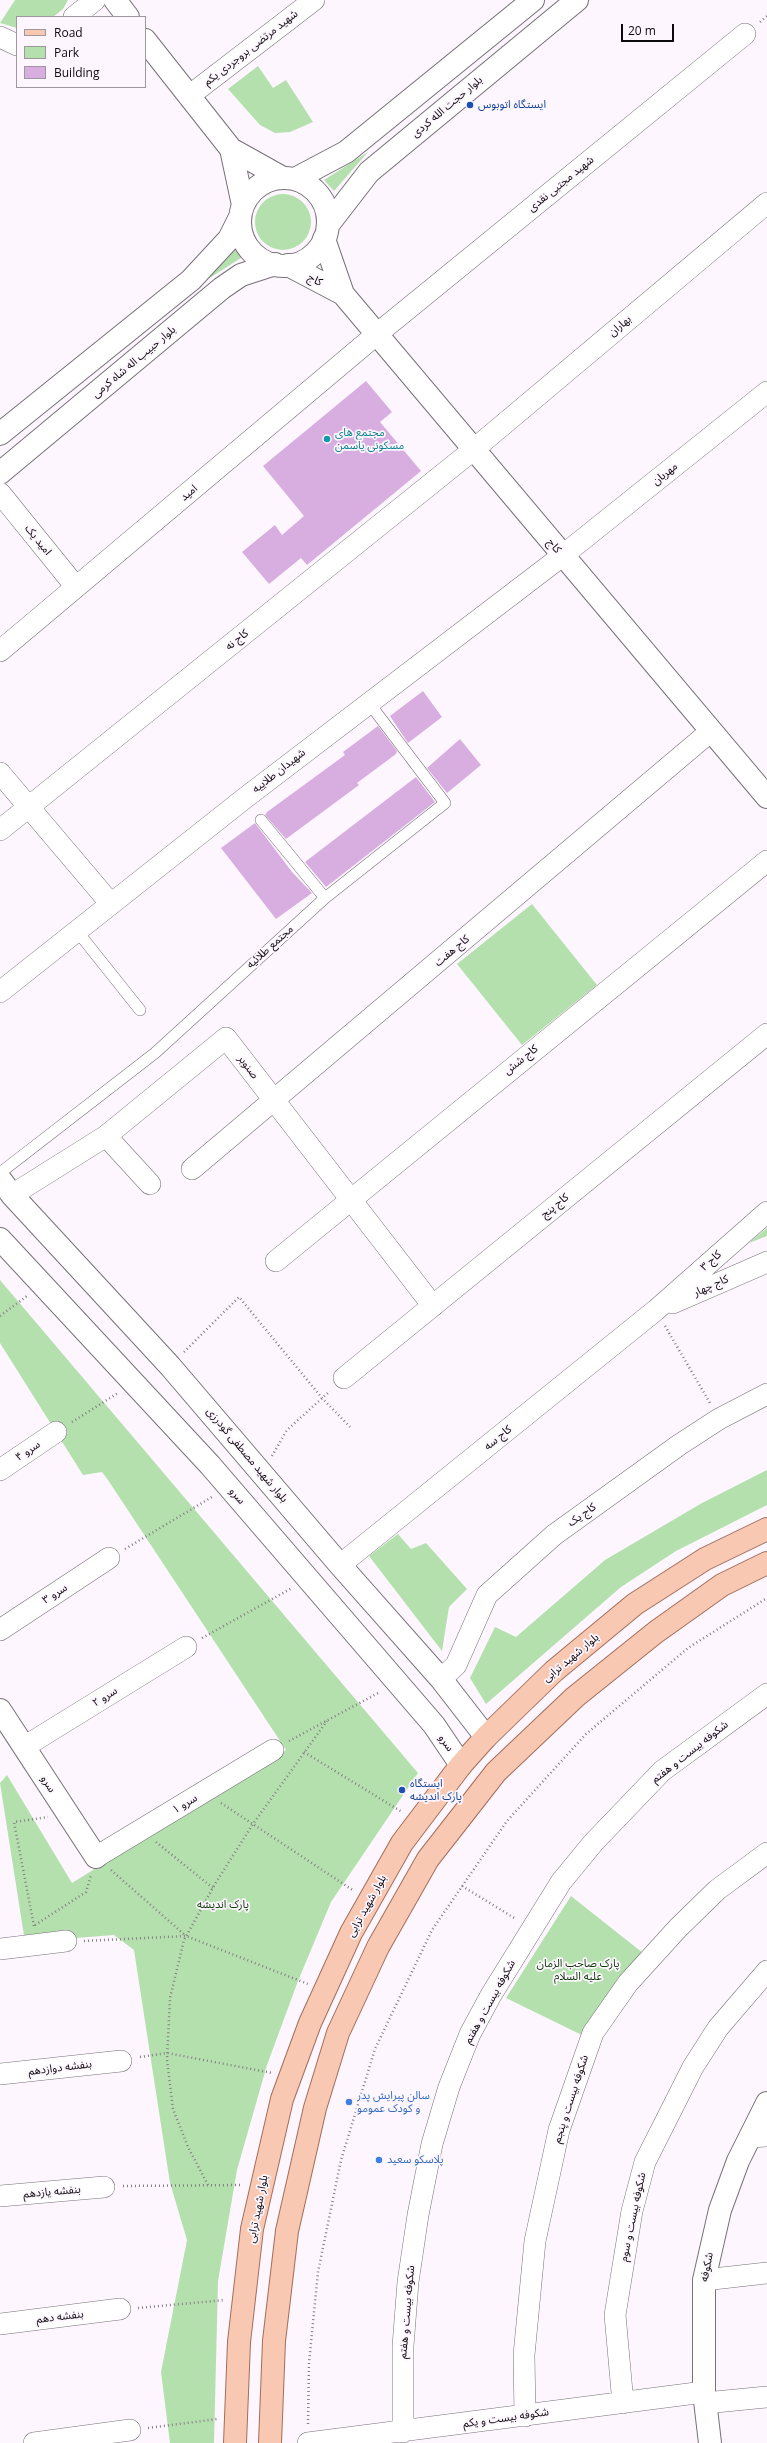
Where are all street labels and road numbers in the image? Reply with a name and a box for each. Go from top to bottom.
street label: شهید مرتضی بروجردی یکم [201,7,301,89]
street label: بلوار حجت الله کردی [409,74,485,140]
street label: شهید مجتبی نقدی [525,153,597,215]
street label: کاج [305,271,325,289]
street label: بهاران [606,313,634,339]
street label: بلوار حبیب اله شاه کرمی [89,323,179,401]
street label: مهربان [650,460,680,488]
street label: امید [178,482,200,504]
street label: امید یک [22,522,54,558]
street label: کاج [544,536,564,556]
street label: کاج نه [223,627,251,653]
street label: شهیدان طلاییه [250,746,308,796]
street label: مجتمع طلائیه [244,923,296,971]
street label: کاج هفت [432,933,472,969]
street label: کاج شش [501,1042,541,1078]
street label: صنوبر [235,1053,261,1081]
street label: کاج پنج [538,1191,572,1221]
street label: کاج ۳ [698,1248,724,1274]
street label: کاج چهار [691,1272,731,1300]
street label: بلوار شهید مصطفی گودرزی [203,1405,291,1505]
street label: کاج سه [482,1423,514,1453]
street label: سرو ۴ [13,1438,43,1464]
street label: سرو [226,1485,248,1507]
street label: کاج یک [565,1500,599,1530]
street label: سرو ۳ [40,1581,70,1607]
street label: بلوار شهید ترابی [540,1631,602,1685]
street label: سرو ۲ [90,1684,120,1710]
street label: شکوفه بیست و هفتم [649,1718,731,1786]
street label: سرو [435,1732,457,1754]
street label: سرو [38,1773,58,1795]
street label: سرو ۱ [170,1791,200,1817]
street label: بلوار شهید ترابی [344,1873,390,1939]
street label: شکوفه بیست و هفتم [462,1958,518,2046]
street label: شکوفه بیست و پنجم [551,2053,591,2145]
street label: بنفشه دوازدهم [27,2058,93,2078]
street label: شکوفه بیست و سوم [617,2171,649,2263]
street label: بلوار شهید ترابی [245,2174,271,2244]
street label: بنفشه یازدهم [23,2183,81,2201]
street label: شکوفه [698,2251,716,2283]
street label: شکوفه بیست و هفتم [396,2265,418,2359]
street label: بنفشه دهم [36,2308,84,2326]
street label: شکوفه بیست و یکم [462,2405,550,2431]

